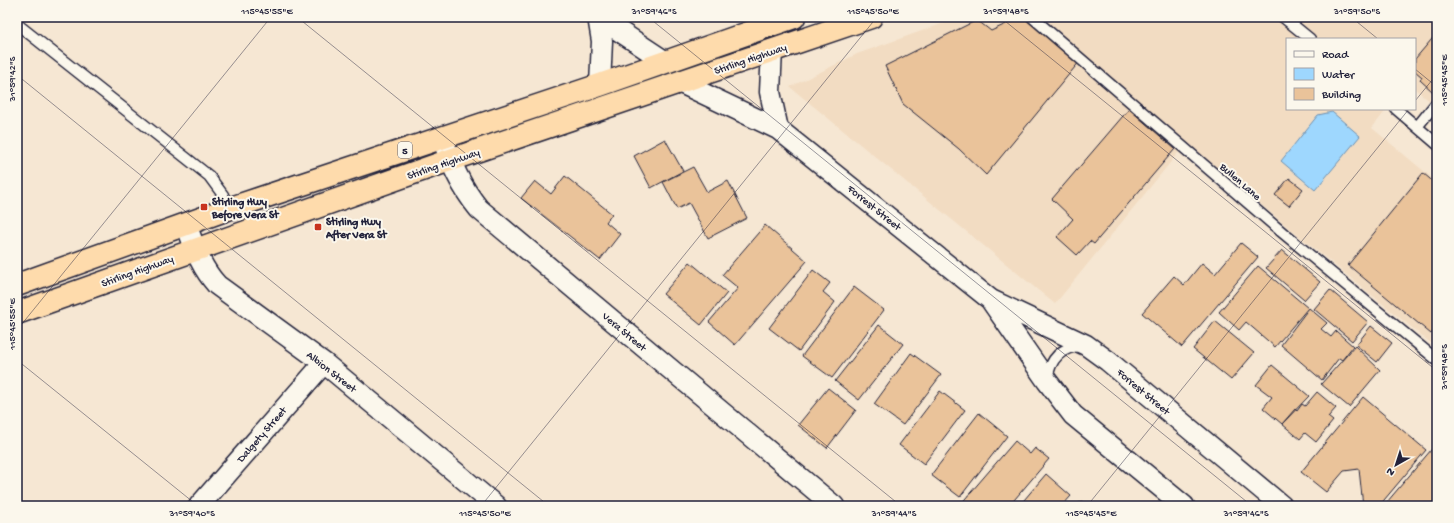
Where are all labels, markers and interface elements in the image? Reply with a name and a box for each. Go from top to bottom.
text: 115°45'55"E [240,6,293,18]
text: 31°59'46"S [630,6,677,18]
text: 115°45'50"E [846,6,900,18]
text: 31°59'48"S [982,6,1029,18]
text: 31°59'50"S [1333,6,1380,18]
legend [1286,38,1416,110]
street label: Stirling Highway [713,42,789,78]
text: Road [1322,49,1349,63]
text: 115°45'45"E [1439,54,1451,106]
text: 31°59'42"S [7,56,19,102]
text: Water [1322,69,1356,83]
text: Building [1321,89,1361,103]
road number: 5 [398,142,412,158]
street label: Stirling Highway [406,147,482,183]
street label: Bullen Lane [1216,161,1263,204]
street label: Forrest Street [844,183,904,235]
place label: Stirling Hwy Before Vera St [211,196,280,222]
marker: Stirling Hwy Before Vera St [199,202,209,212]
place label: Stirling Hwy After Vera St [325,216,388,242]
marker: Stirling Hwy After Vera St [313,222,323,232]
street label: Stirling Highway [100,253,176,290]
text: 115°45'55"E [7,298,19,351]
street label: Vera Street [599,310,649,355]
text: 31°59'48"S [1439,344,1451,391]
street label: Albion Street [303,349,359,397]
street label: Forrest Street [1113,366,1173,419]
street label: Dalgety Street [235,404,291,466]
north arrow [1376,445,1416,485]
text: N [1384,464,1398,478]
text: 31°59'40"S [168,508,215,520]
text: 115°45'50"E [458,508,512,520]
text: 31°59'44"S [871,508,917,520]
text: 115°45'45"E [1065,508,1117,520]
text: 31°59'46"S [1222,508,1269,520]

